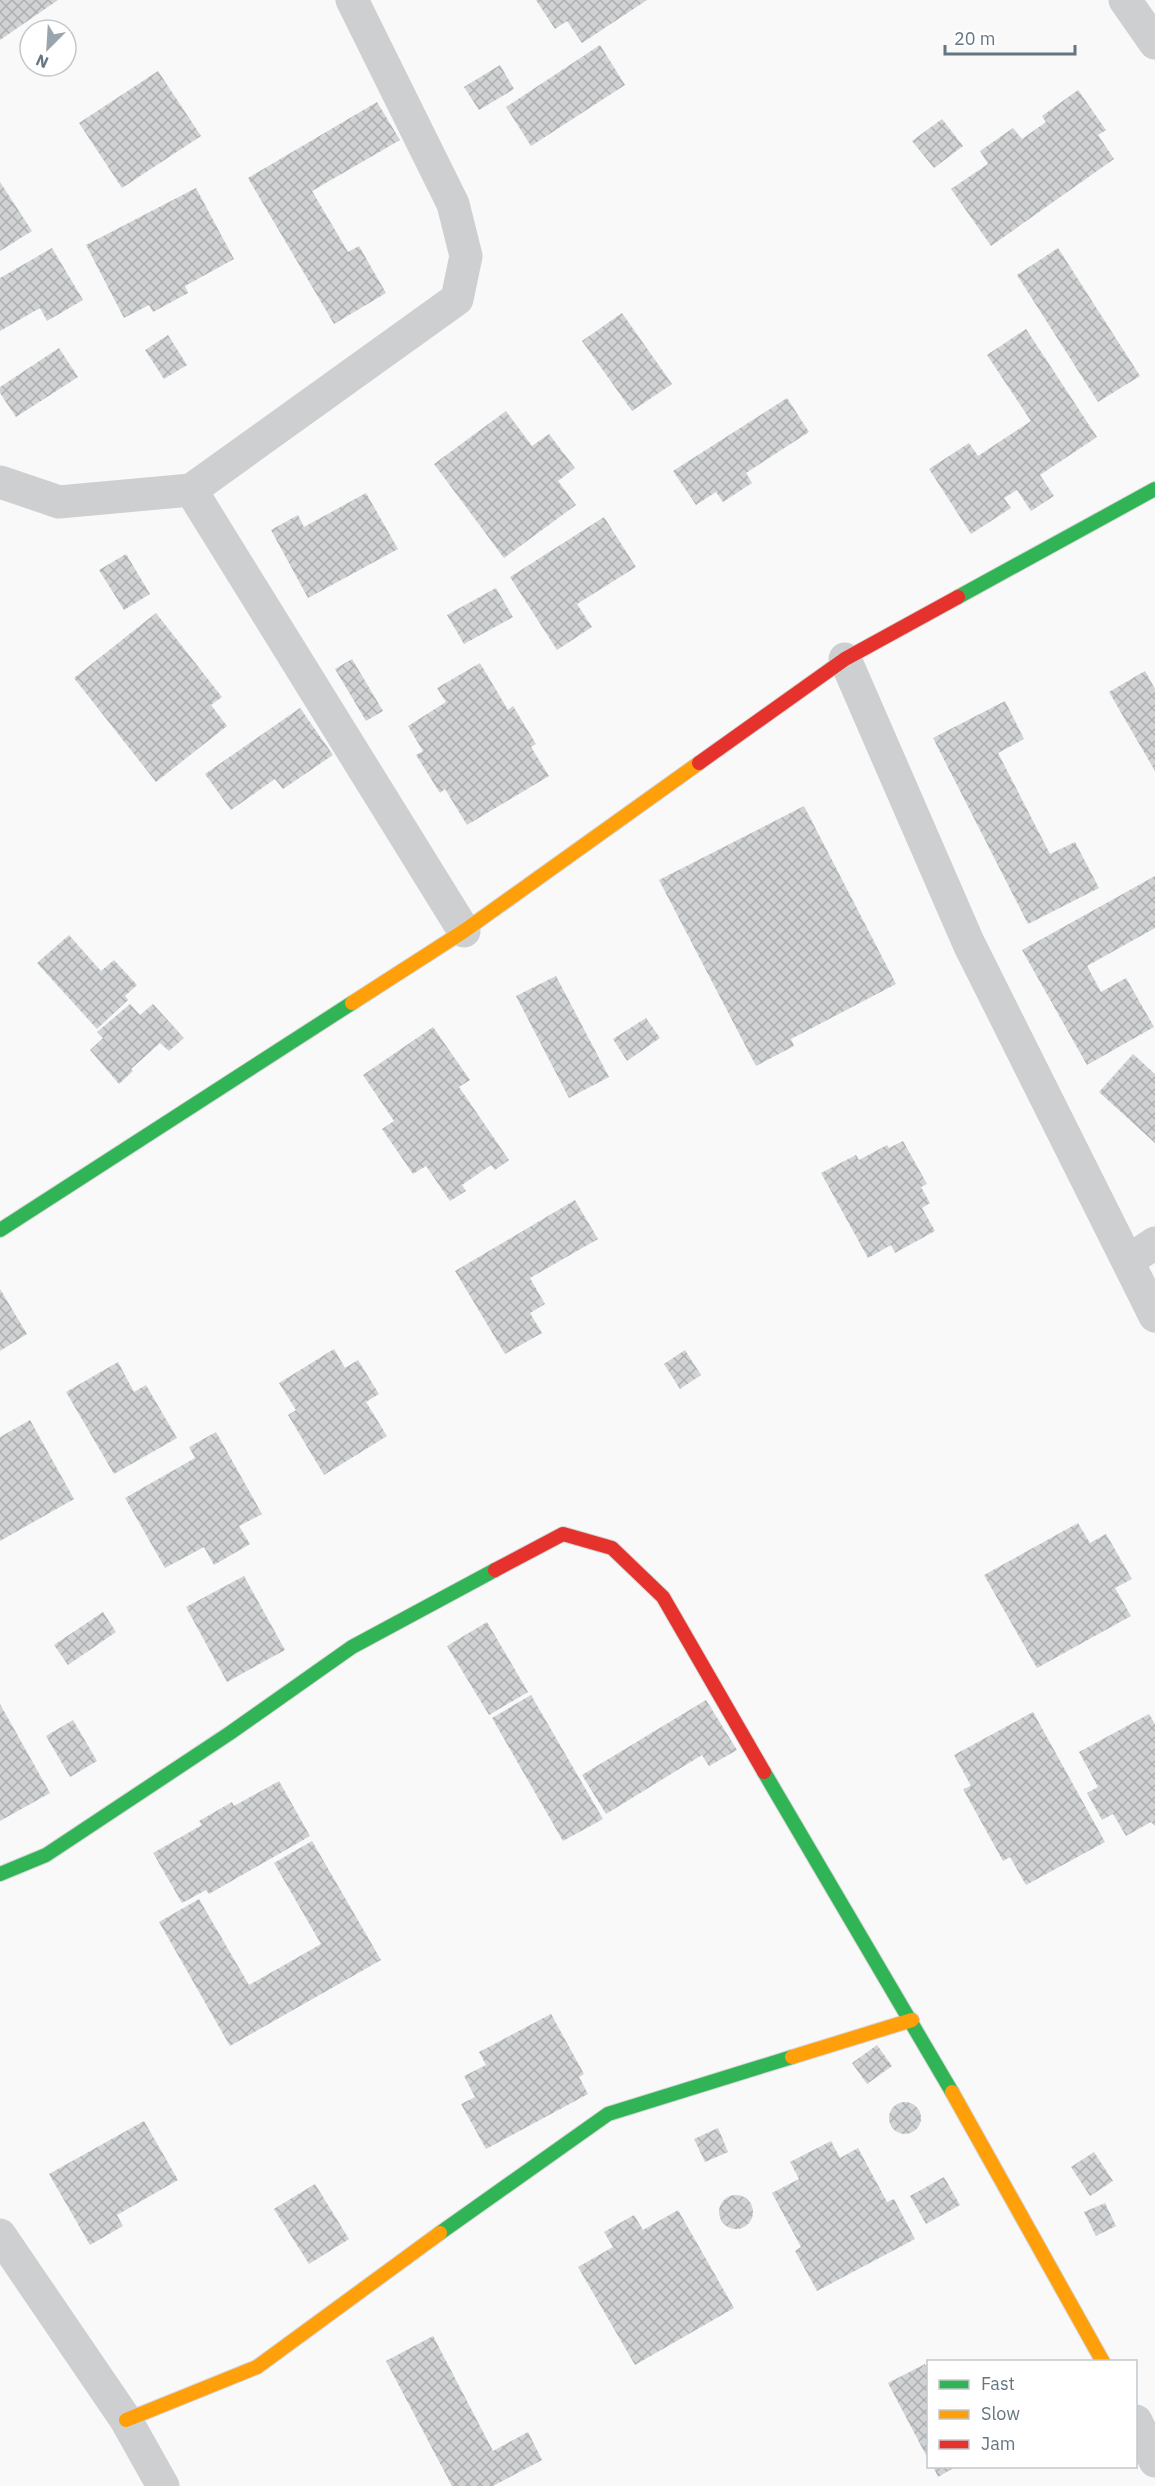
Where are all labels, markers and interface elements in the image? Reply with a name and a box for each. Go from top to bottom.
north arrow [18,18,78,78]
scale bar [945,18,1076,56]
text: 20 m [954,27,996,50]
text: N [33,50,51,73]
legend [927,2360,1137,2468]
text: Fast [981,2372,1015,2395]
text: Slow [981,2402,1020,2425]
text: Jam [981,2432,1016,2455]

